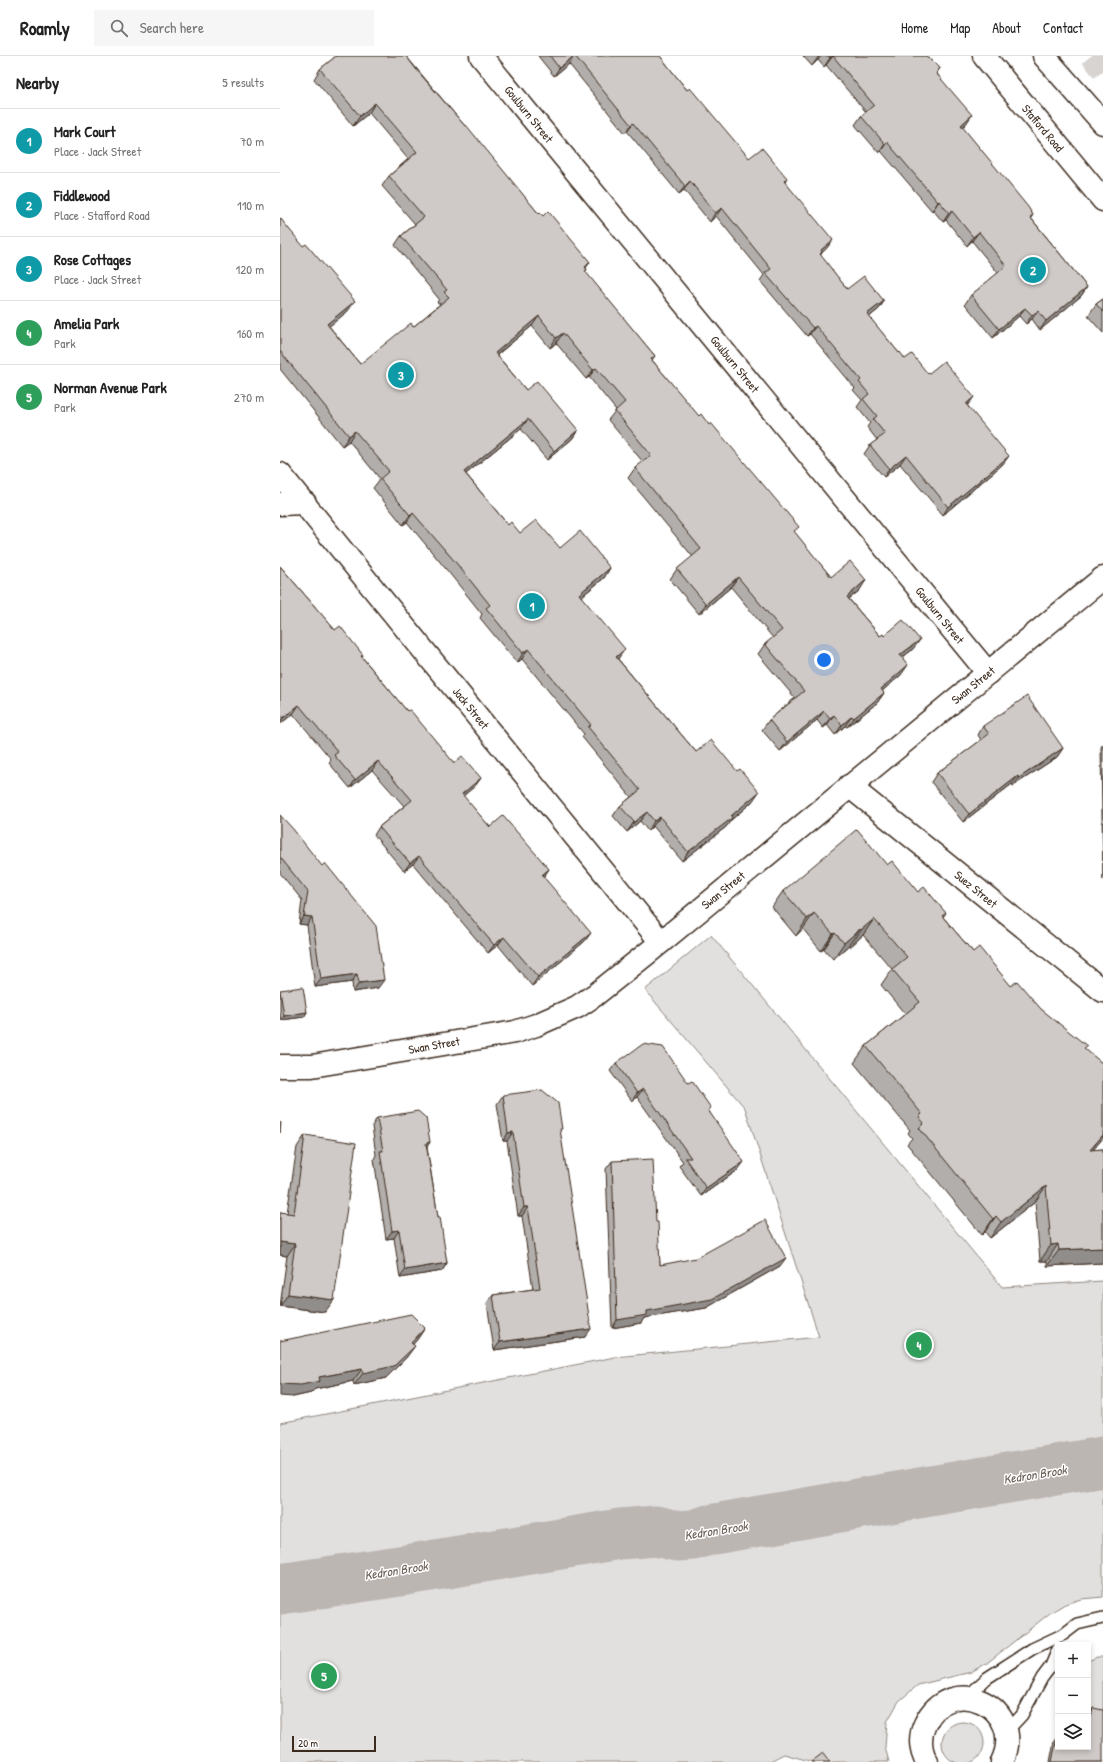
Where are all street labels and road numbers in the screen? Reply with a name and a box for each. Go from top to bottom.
street label: Goulburn Street [501,82,558,147]
street label: Stafford Road [1018,101,1068,156]
street label: Goulburn Street [707,332,764,397]
street label: Goulburn Street [912,583,969,648]
street label: Swan Street [947,662,999,708]
street label: Jack Street [449,683,494,733]
street label: Suez Street [951,866,1002,912]
street label: Swan Street [697,867,749,913]
street label: Swan Street [407,1032,462,1058]

